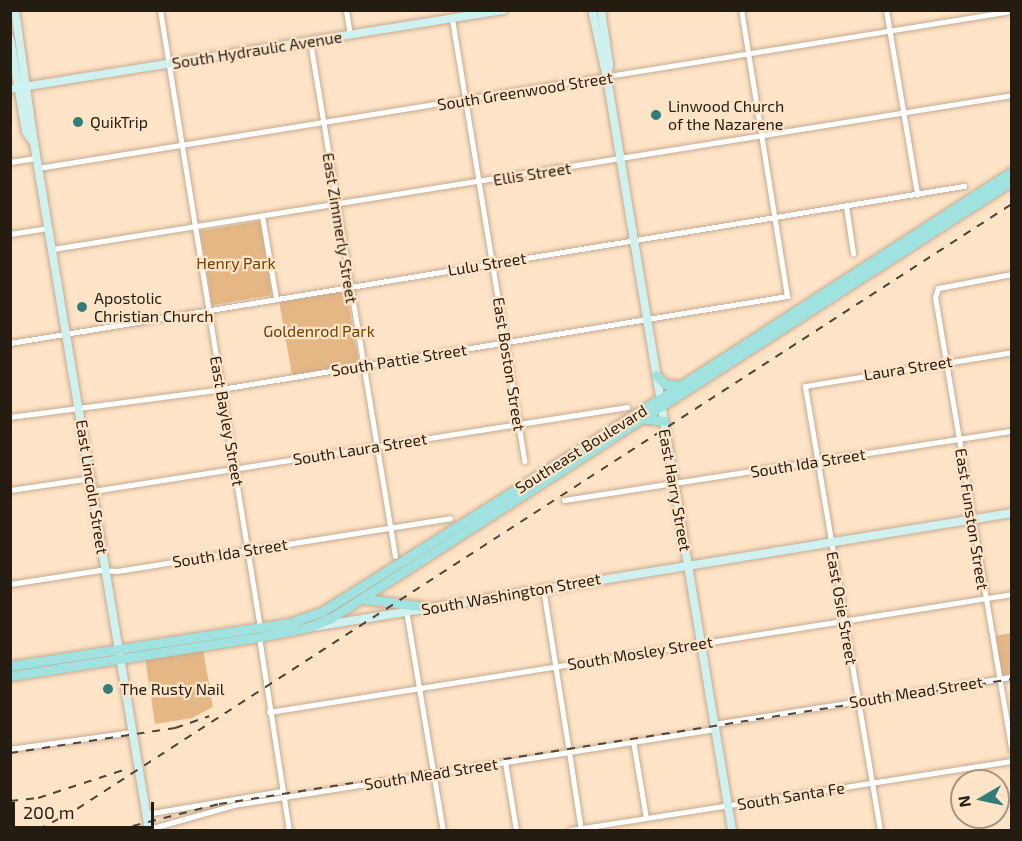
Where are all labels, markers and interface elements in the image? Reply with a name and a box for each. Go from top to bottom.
street label: South Hydraulic Avenue [170,27,344,73]
street label: South Greenwood Street [436,68,614,114]
place label: Linwood Church of the Nazarene [668,96,784,134]
marker: Linwood Church of the Nazarene [649,108,663,122]
place label: QuikTrip [90,112,148,132]
marker: QuikTrip [71,115,85,129]
street label: East Zimmerly Street [319,151,361,305]
street label: Ellis Street [492,158,572,190]
street label: Lulu Street [446,248,528,280]
park label: Henry Park [196,253,276,273]
place label: Apostolic Christian Church [94,288,214,326]
street label: East Boston Street [489,296,529,432]
marker: Apostolic Christian Church [75,300,89,314]
park label: Goldenrod Park [263,321,375,341]
street label: South Pattie Street [330,340,468,380]
street label: Laura Street [862,352,954,384]
street label: East Bayley Street [206,354,248,488]
street label: Southeast Boulevard [512,401,650,497]
street label: East Lincoln Street [72,418,112,556]
street label: East Harry Street [655,427,695,553]
street label: South Laura Street [292,429,428,469]
street label: South Ida Street [749,444,867,482]
street label: East Funston Street [951,447,993,591]
street label: South Ida Street [171,534,289,572]
street label: East Osie Street [823,550,861,666]
street label: South Washington Street [420,569,602,619]
street label: South Mosley Street [566,632,714,674]
street label: South Mead Street [848,672,984,712]
place label: The Rusty Nail [120,679,225,699]
marker: The Rusty Nail [101,682,115,696]
street label: South Mead Street [363,754,499,794]
north arrow [950,769,1010,829]
street label: South Santa Fe [736,778,846,814]
scale bar [15,790,158,828]
text: N [953,794,974,809]
text: 200 m [23,801,75,823]

